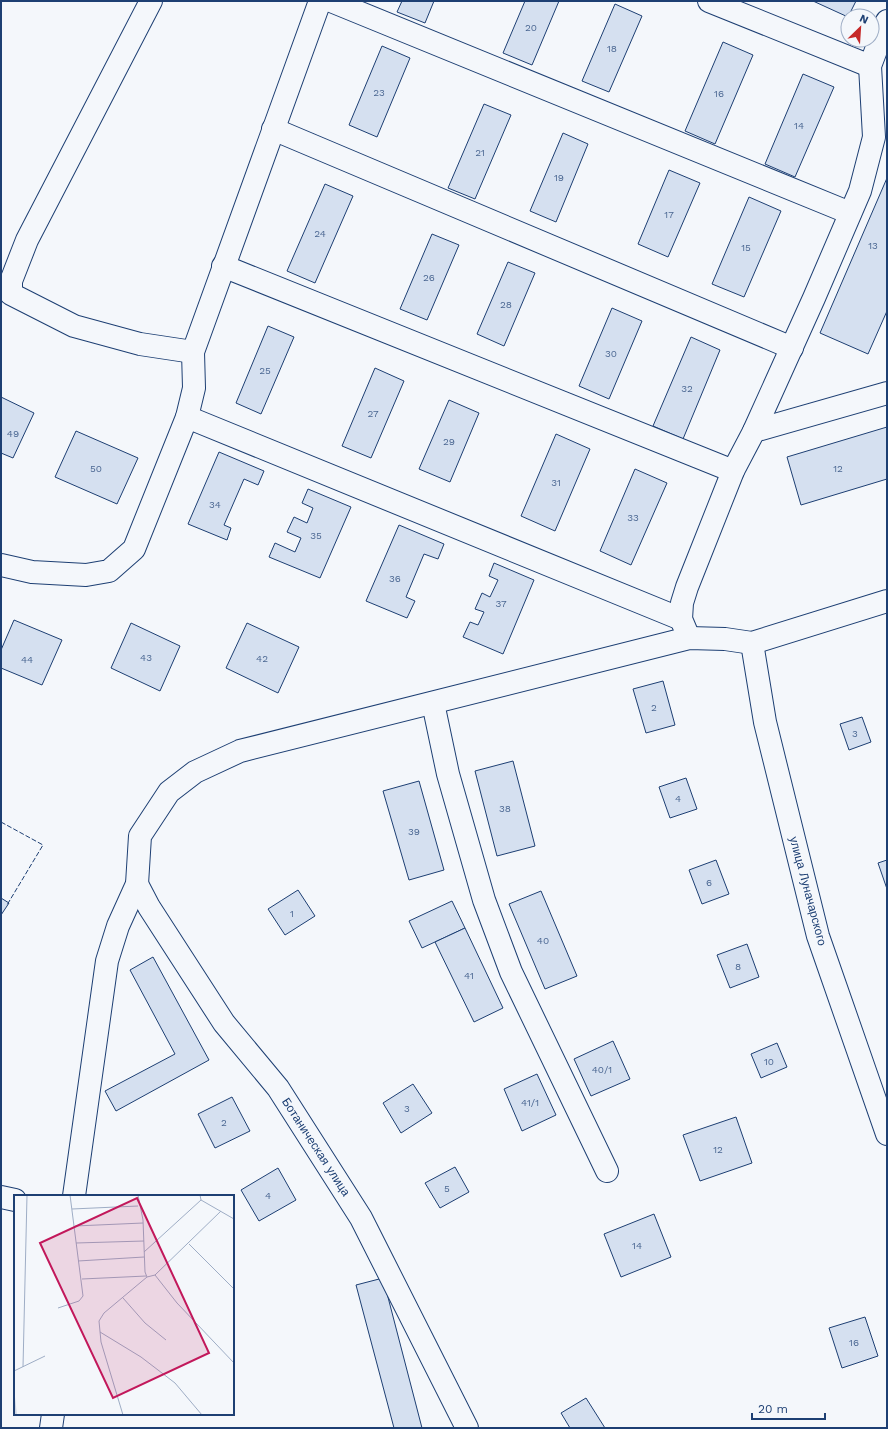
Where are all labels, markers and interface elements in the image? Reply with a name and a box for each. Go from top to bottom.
north arrow [840,8,880,48]
text: N [858,12,870,27]
house number: 20 [525,22,537,33]
house number: 18 [607,43,617,54]
house number: 23 [373,87,385,98]
house number: 16 [714,88,724,99]
house number: 14 [794,120,804,131]
house number: 21 [475,147,485,158]
house number: 19 [554,172,564,183]
house number: 17 [664,209,674,220]
house number: 24 [314,228,326,239]
house number: 13 [868,240,878,251]
house number: 15 [741,242,751,253]
house number: 26 [423,272,435,283]
house number: 28 [500,299,512,310]
house number: 30 [605,348,617,359]
house number: 25 [259,365,271,376]
house number: 32 [681,383,693,394]
house number: 27 [367,408,379,419]
house number: 49 [7,428,19,439]
house number: 29 [443,436,455,447]
house number: 50 [90,463,102,474]
house number: 12 [833,463,843,474]
house number: 31 [551,477,561,488]
house number: 34 [209,499,221,510]
house number: 33 [627,512,639,523]
house number: 35 [310,530,322,541]
house number: 36 [389,573,401,584]
house number: 37 [495,598,507,609]
house number: 43 [140,652,152,663]
house number: 42 [256,653,268,664]
house number: 44 [21,654,33,665]
house number: 2 [651,702,657,713]
house number: 3 [852,728,858,739]
house number: 4 [675,793,681,804]
house number: 38 [499,803,511,814]
house number: 39 [408,826,420,837]
street label: улица Луначарского [787,835,829,947]
house number: 6 [706,877,712,888]
house number: 1 [290,908,294,919]
house number: 40 [537,935,549,946]
house number: 8 [735,961,741,972]
house number: 41 [464,970,474,981]
house number: 10 [764,1056,774,1067]
house number: 40/1 [592,1064,612,1075]
street label: Ботаническая улица [279,1095,353,1199]
house number: 41/1 [521,1097,539,1108]
house number: 3 [404,1103,410,1114]
house number: 2 [221,1117,227,1128]
house number: 12 [713,1144,723,1155]
house number: 5 [444,1183,450,1194]
house number: 4 [265,1190,271,1201]
inset map [14,1195,234,1415]
house number: 14 [632,1240,642,1251]
house number: 16 [849,1337,859,1348]
scale bar [752,1395,825,1421]
text: 20 m [758,1402,788,1416]

